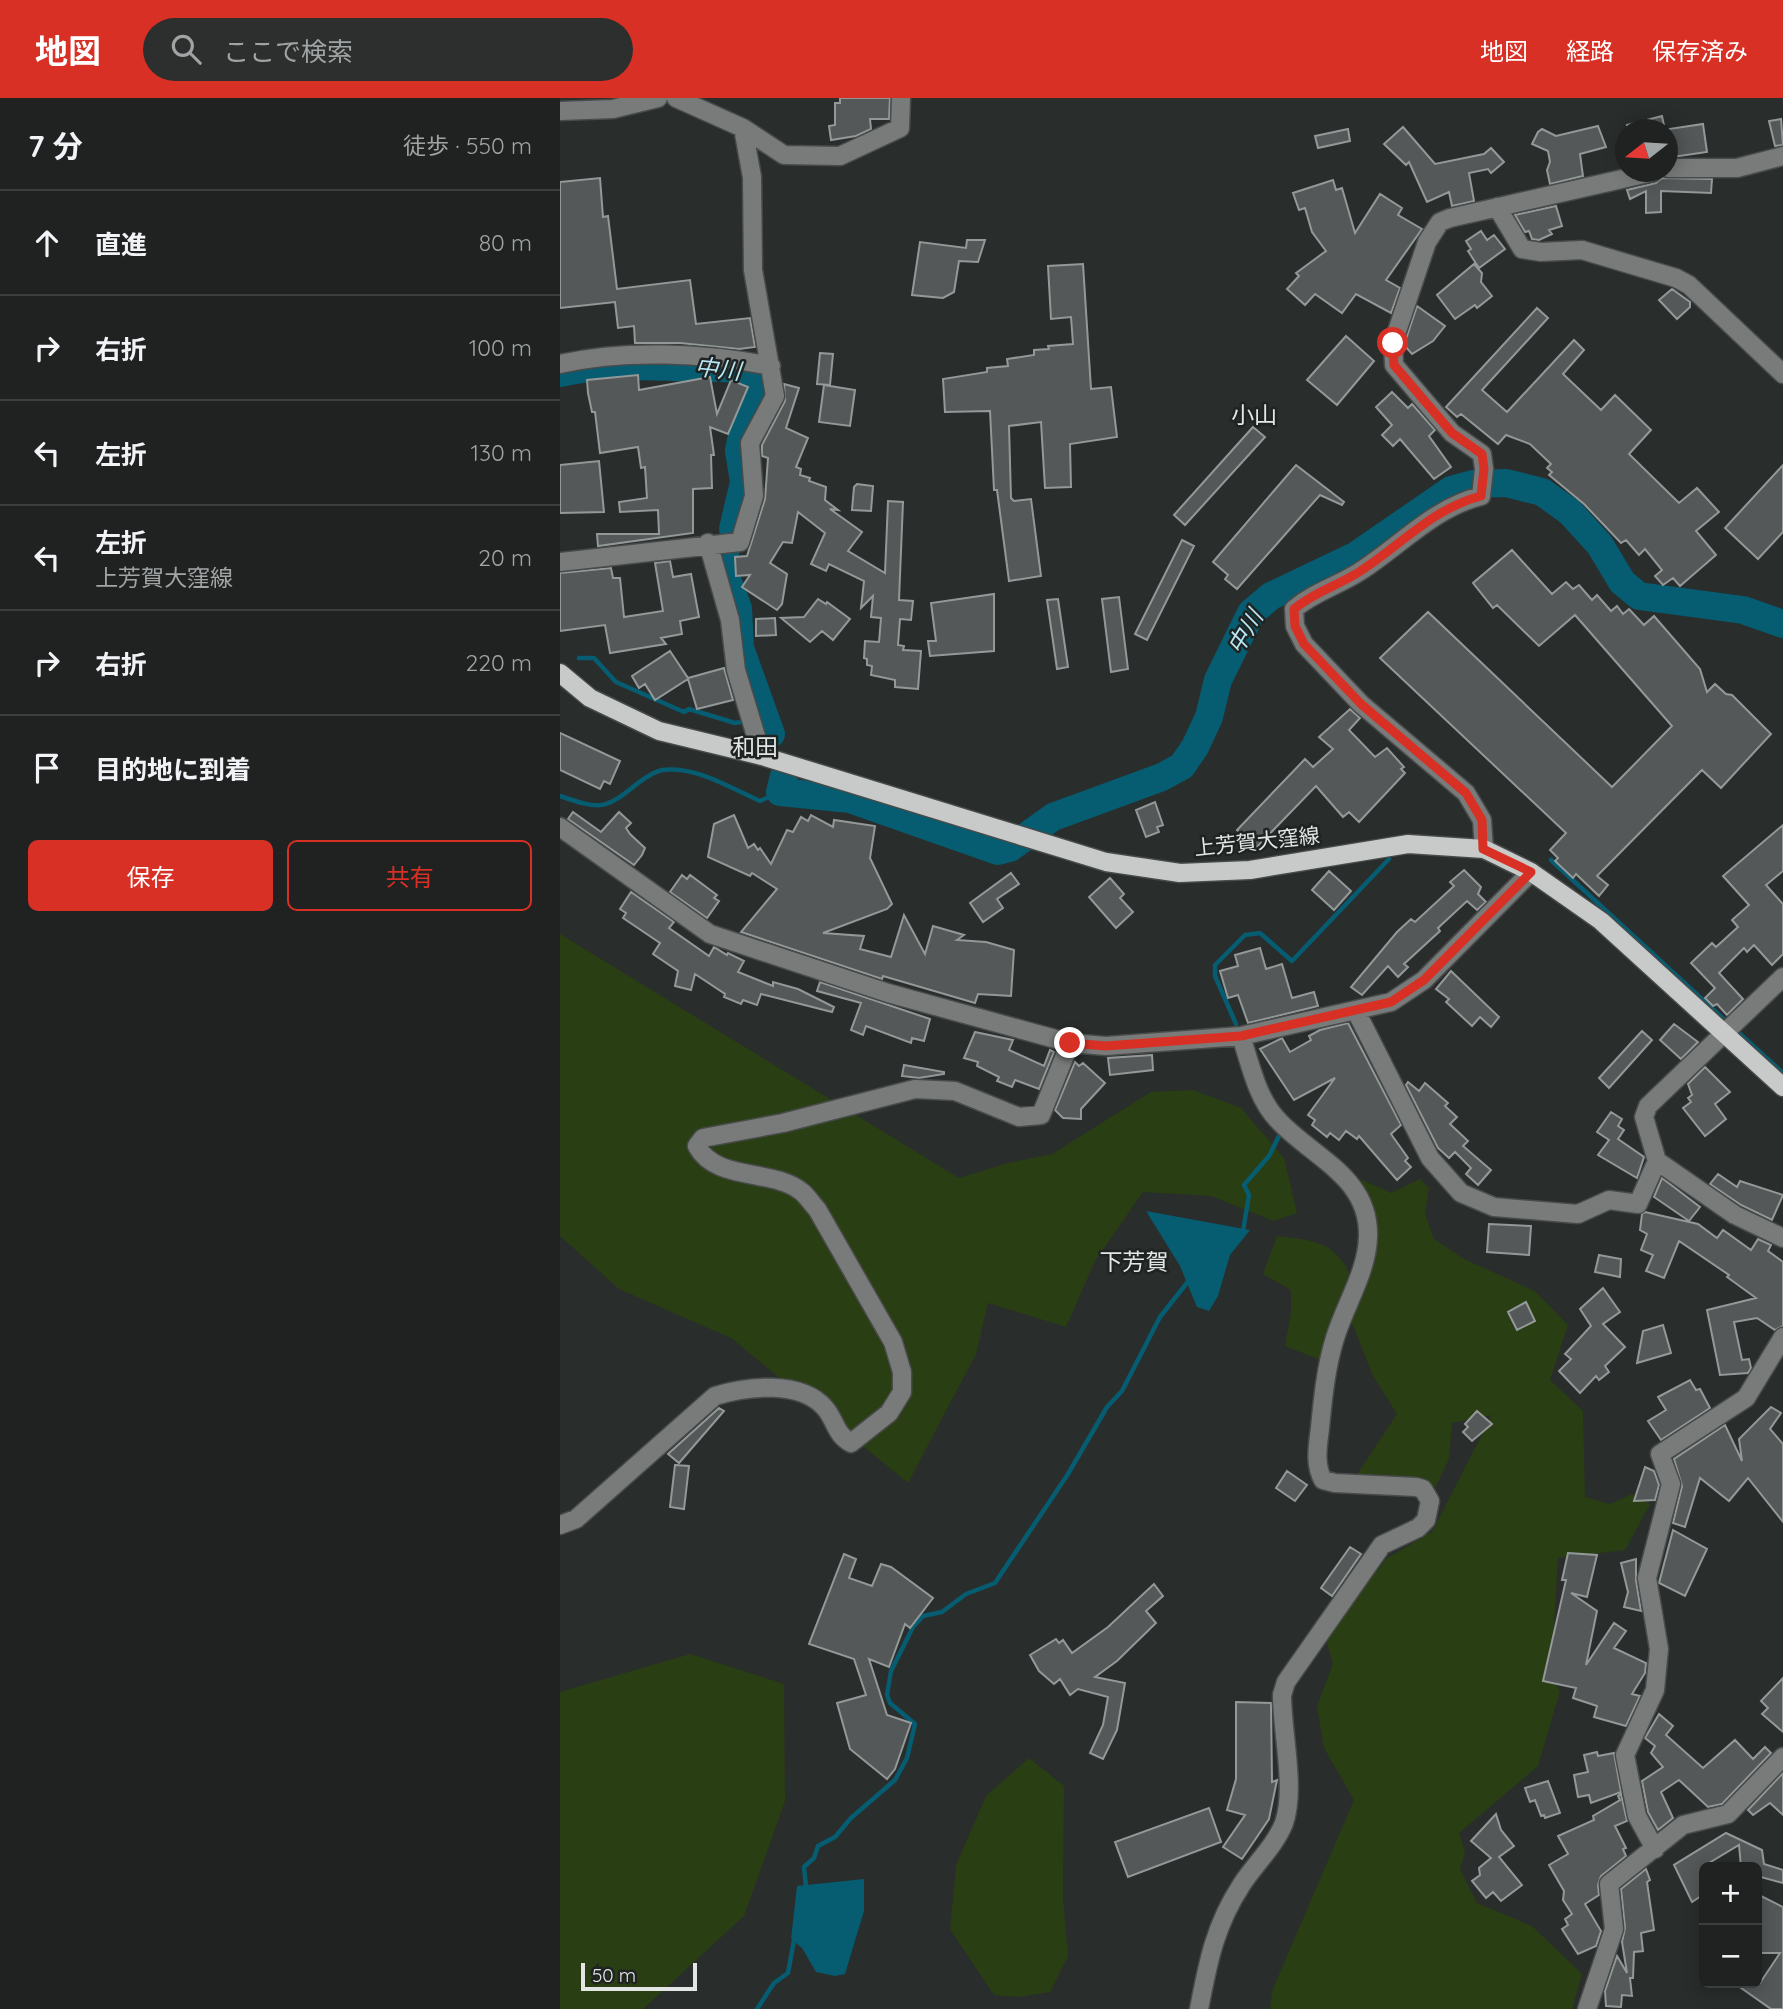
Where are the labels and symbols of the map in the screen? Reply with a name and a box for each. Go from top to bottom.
north arrow [1615,119,1678,182]
route start [1377,327,1408,358]
water label: 中川 [694,352,745,386]
district label: 小山 [1231,400,1277,429]
water label: 中川 [1220,602,1270,659]
district label: 和田 [732,732,778,761]
street label: 上芳賀大窪線 [1193,821,1321,861]
route end [1054,1027,1085,1058]
district label: 下芳賀 [1100,1247,1169,1276]
scale bar [581,1960,696,1992]

